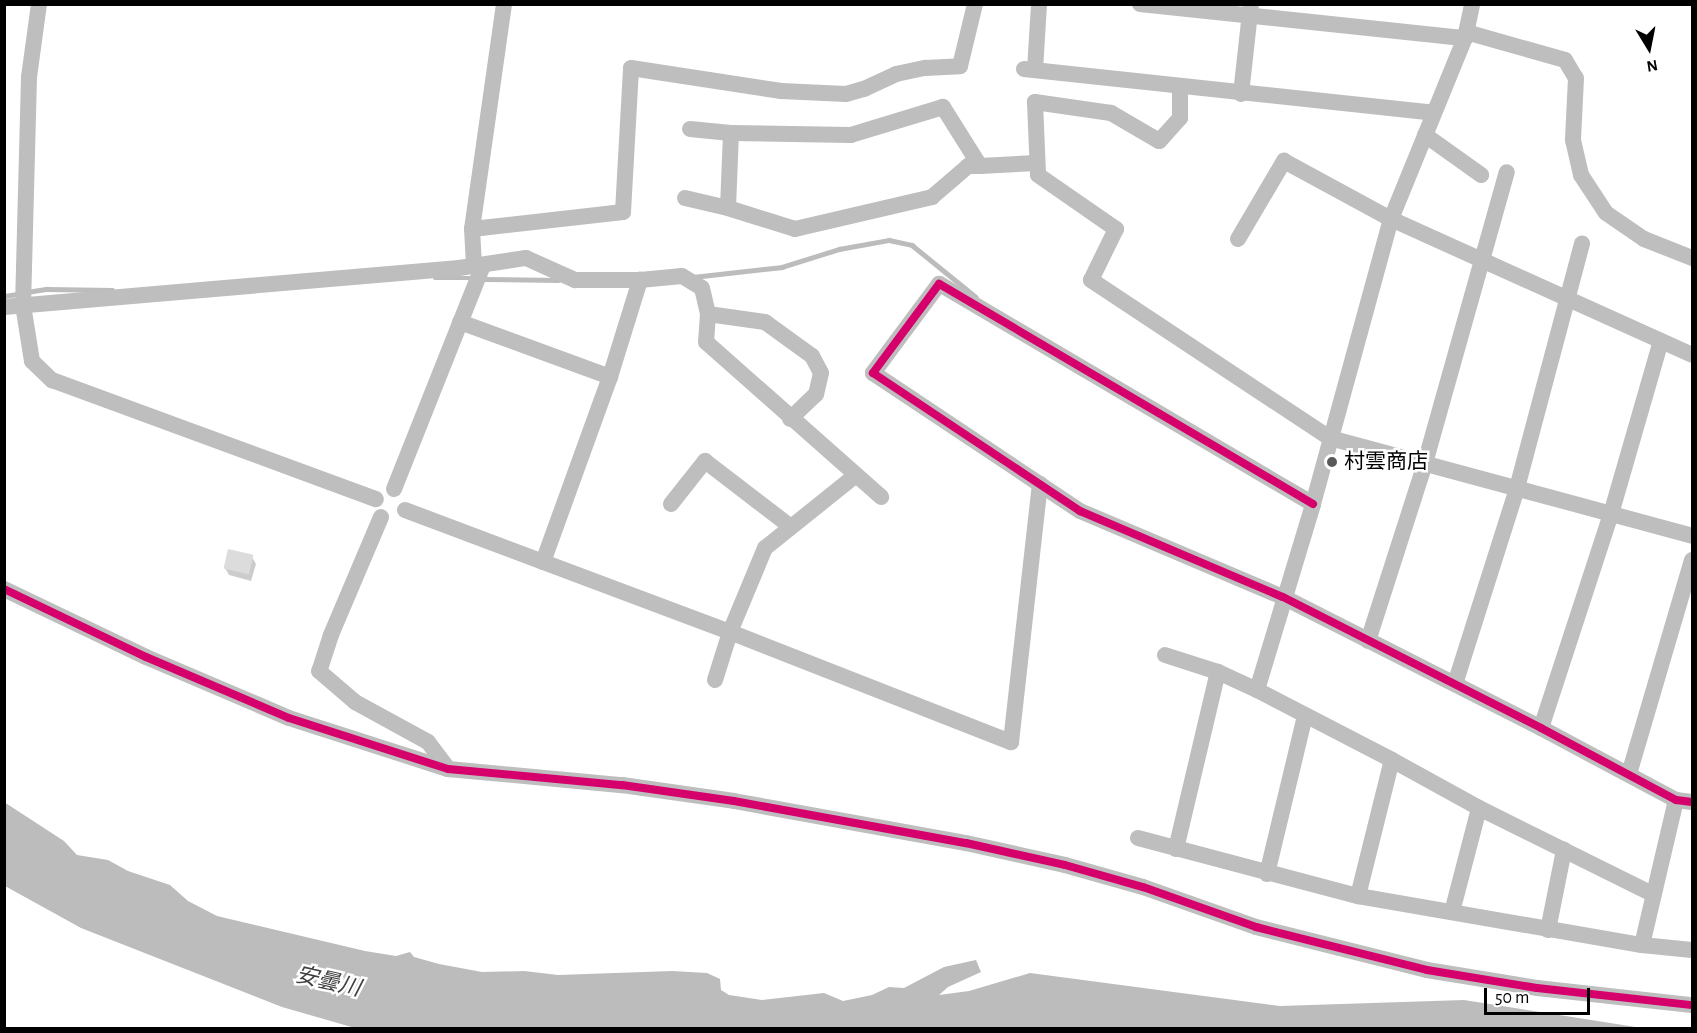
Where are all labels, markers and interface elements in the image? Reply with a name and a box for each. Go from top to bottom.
north arrow [1619,18,1679,78]
text: N [1645,57,1659,75]
place label: 村雲商店 [1344,449,1428,475]
marker: 村雲商店 [1325,455,1339,469]
water label: 安曇川 [293,962,363,1002]
scale bar [1487,976,1594,1014]
text: 50 m [1495,989,1529,1007]

